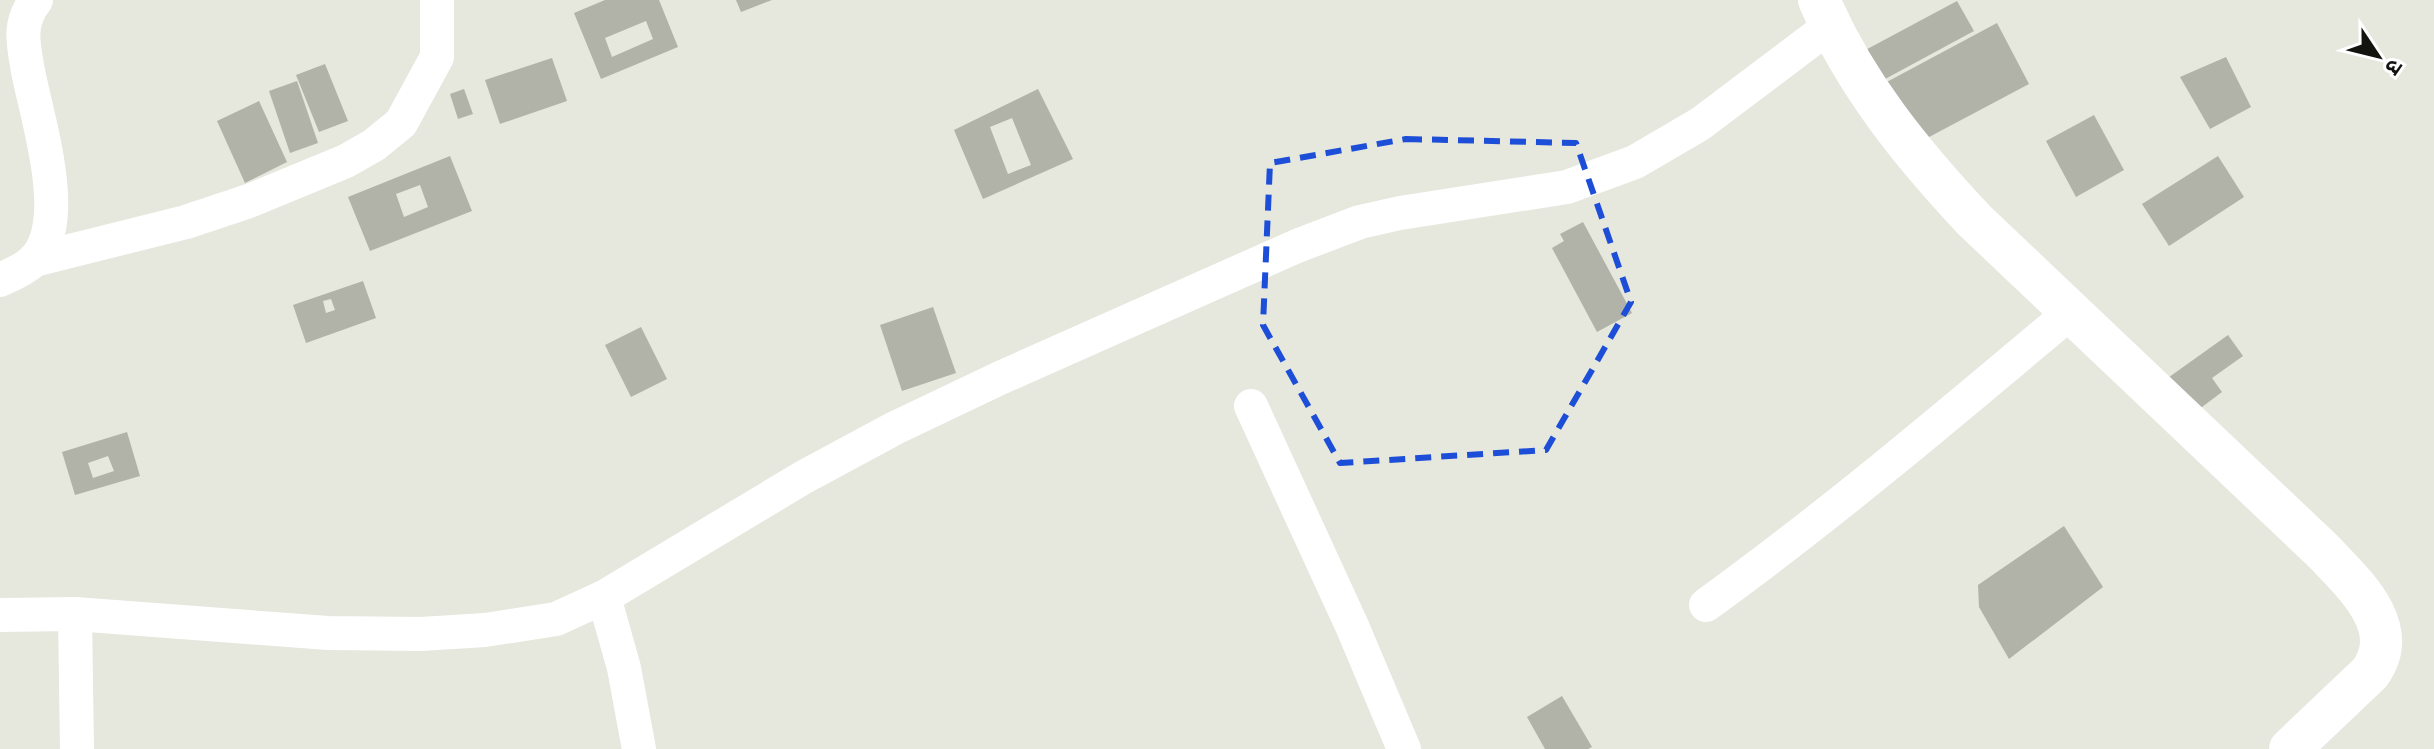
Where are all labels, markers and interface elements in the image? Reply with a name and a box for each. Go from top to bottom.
north arrow [2338,16,2418,96]
text: उ [2379,55,2409,81]

